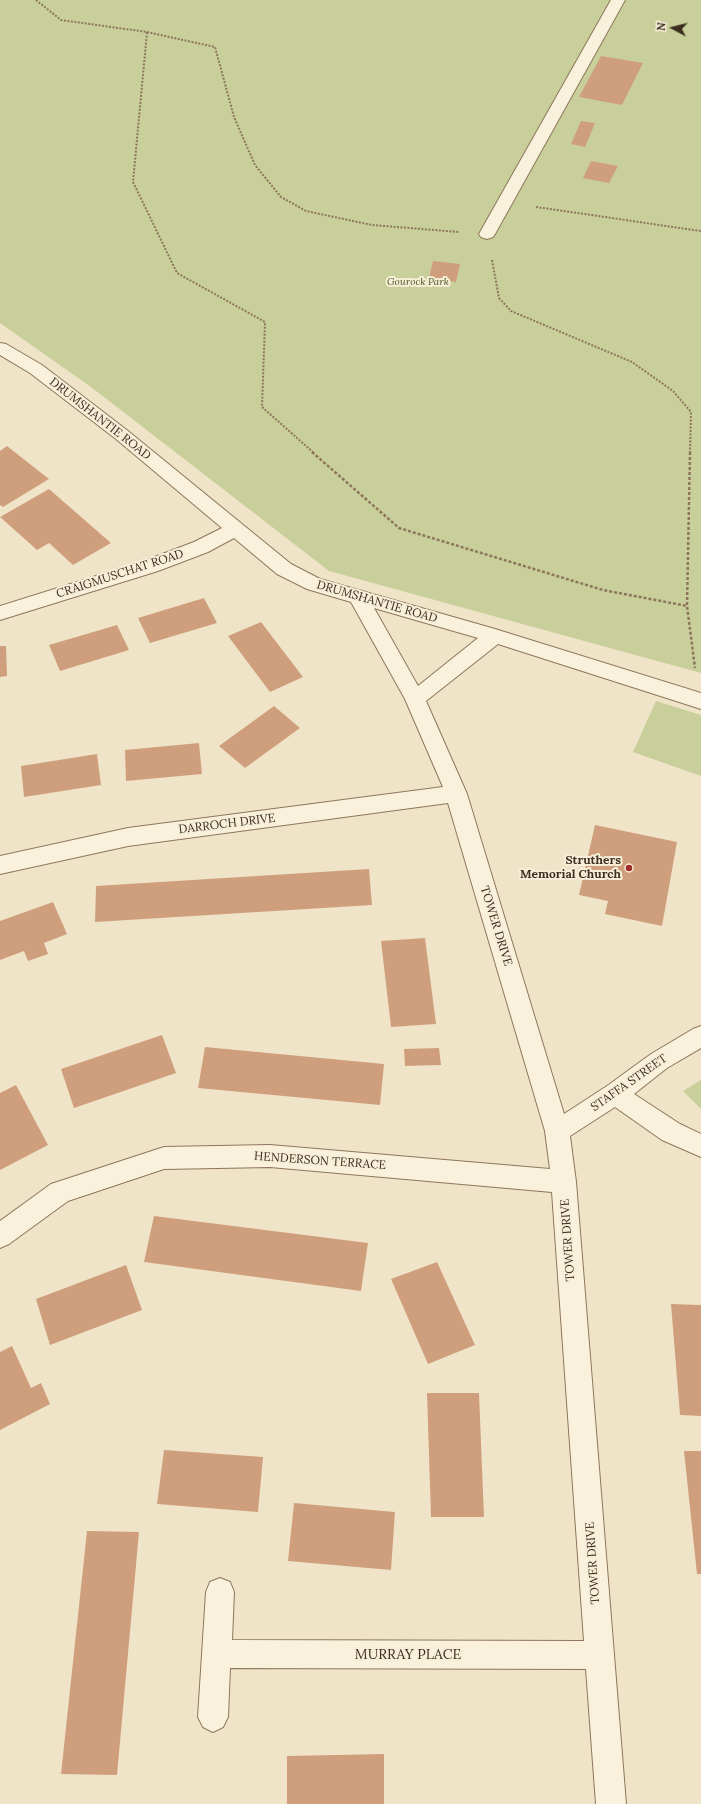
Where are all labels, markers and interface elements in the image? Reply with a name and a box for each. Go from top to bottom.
north arrow [653,8,693,48]
text: N [654,21,669,32]
park label: Gourock Park [387,276,449,288]
street label: DRUMSHANTIE ROAD [46,375,154,463]
street label: CRAIGMUSCHAT ROAD [54,547,186,601]
street label: DRUMSHANTIE ROAD [315,578,439,626]
street label: DARROCH DRIVE [178,811,276,837]
place label: Struthers Memorial Church [520,854,621,882]
marker: Struthers Memorial Church [624,863,634,873]
street label: TOWER DRIVE [477,884,515,968]
street label: STAFFA STREET [588,1051,670,1115]
street label: HENDERSON TERRACE [253,1149,387,1173]
street label: TOWER DRIVE [558,1198,578,1282]
street label: TOWER DRIVE [583,1521,603,1605]
street label: MURRAY PLACE [355,1647,461,1663]

